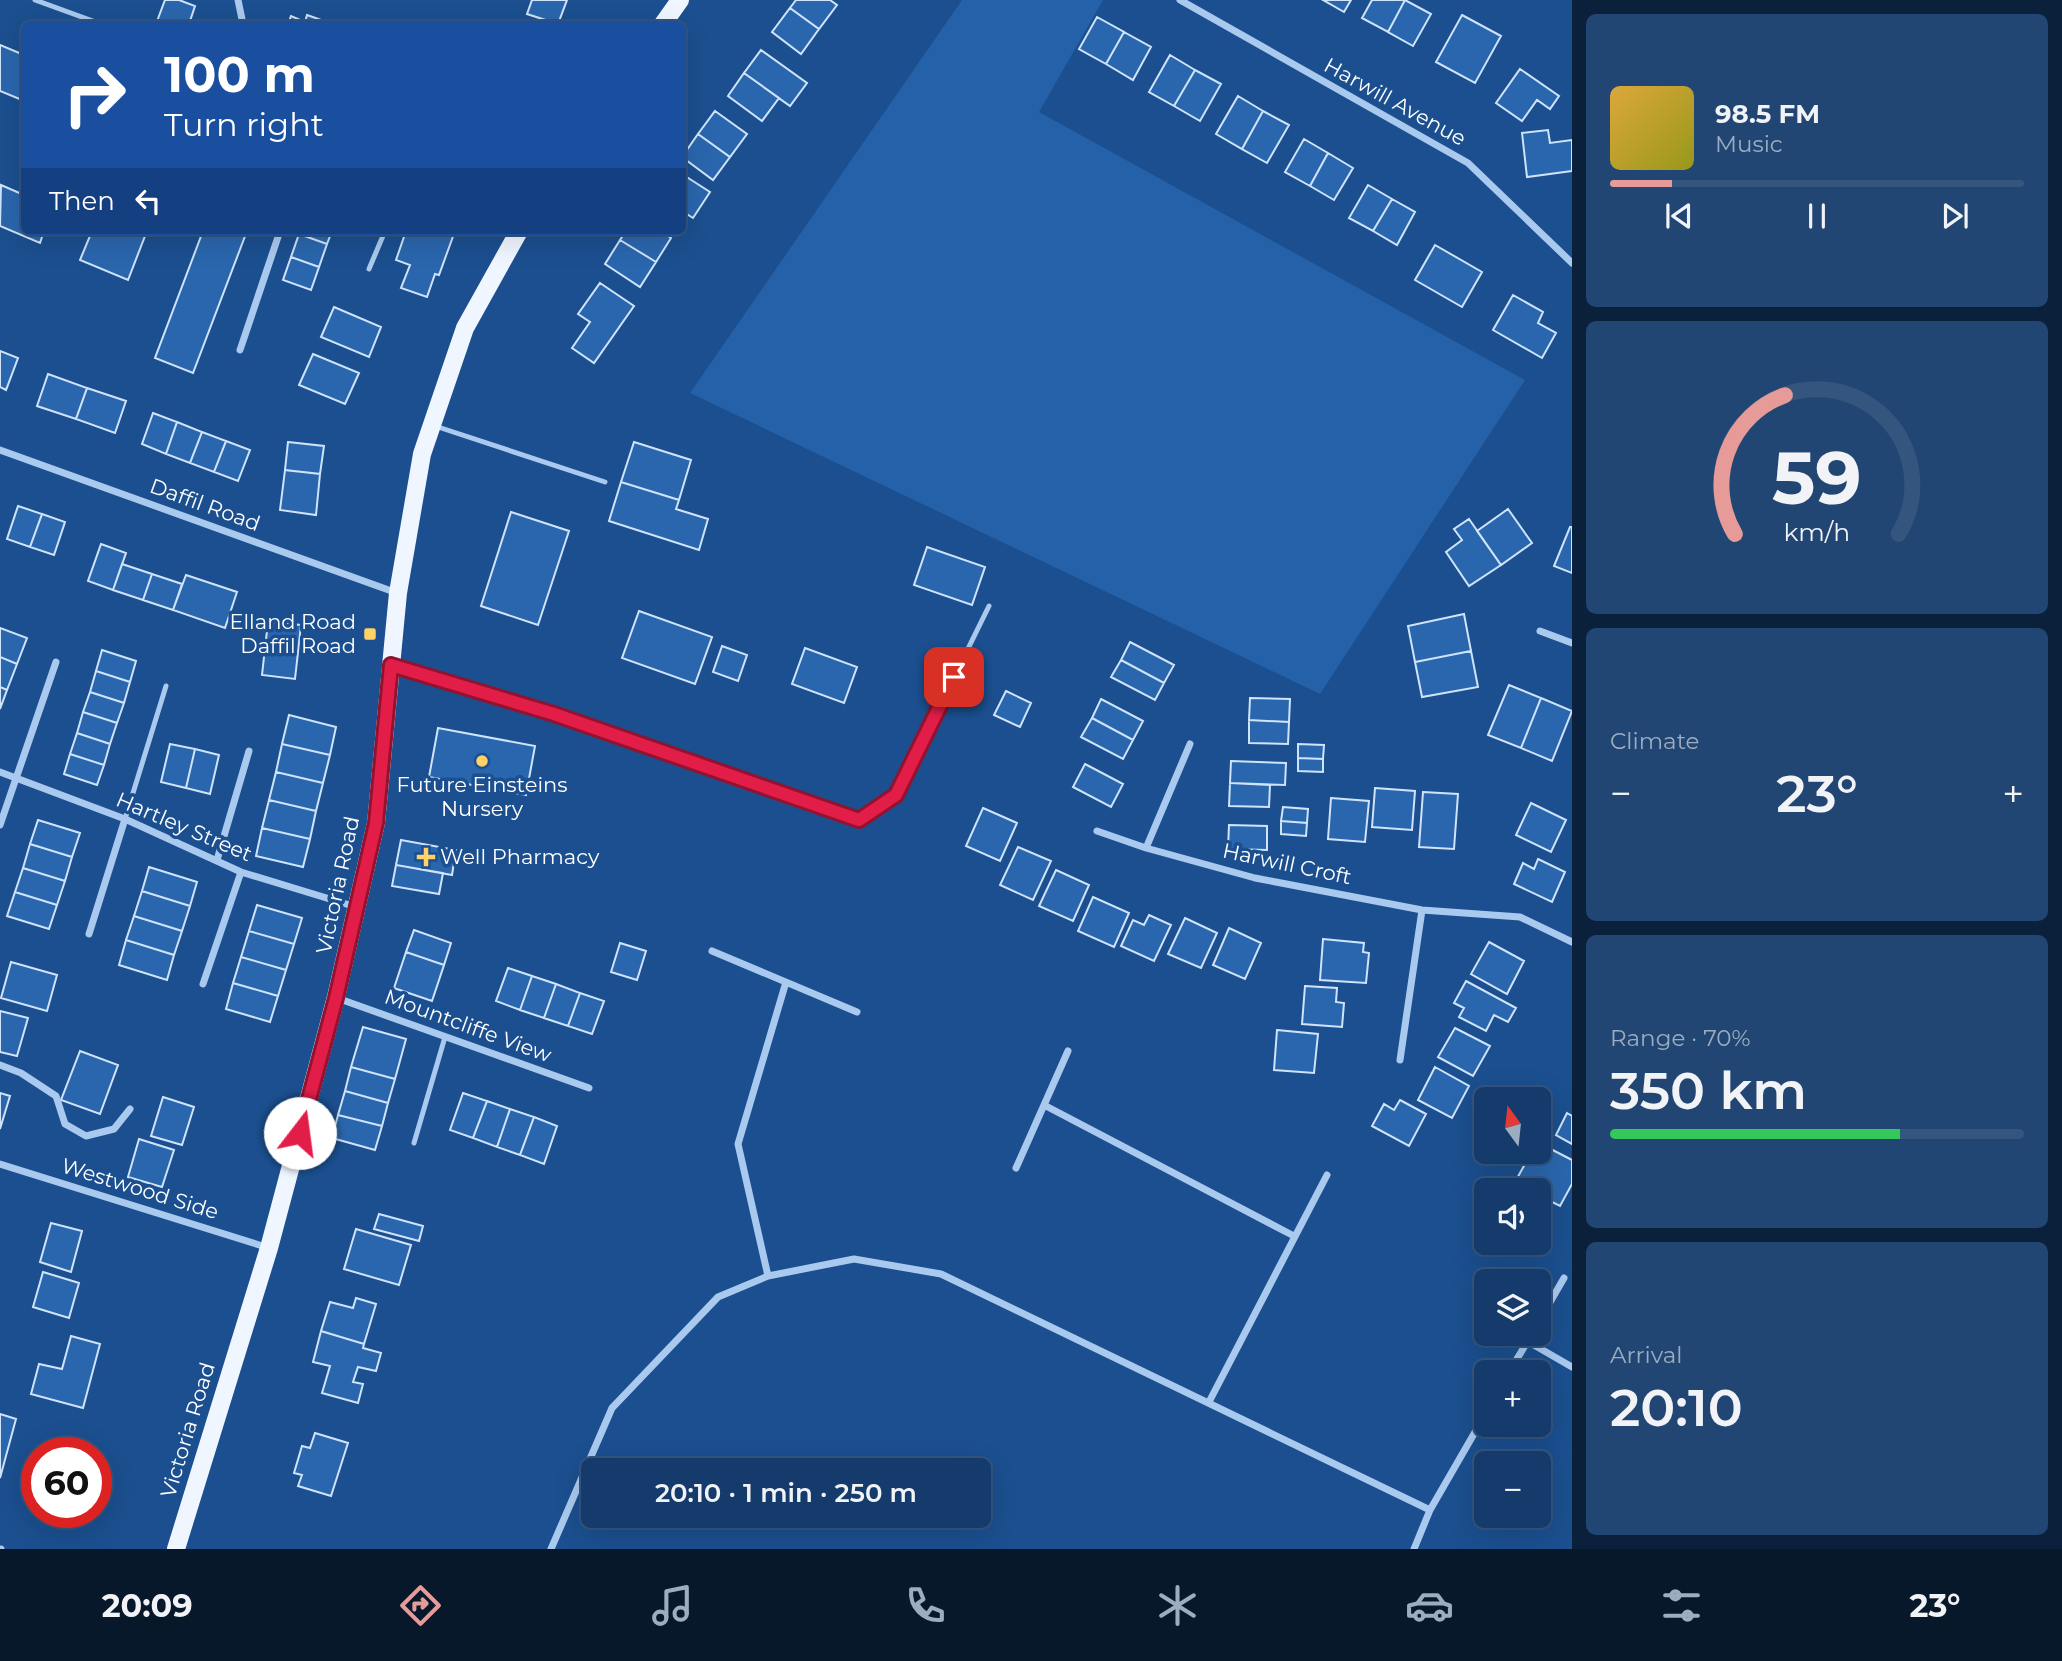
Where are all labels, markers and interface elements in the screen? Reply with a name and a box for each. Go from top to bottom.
text: 100 m [164,45,315,104]
icon: right [49,49,140,140]
street label: Harwill Avenue [1320,52,1471,151]
text: 98.5 FM [1715,98,1820,130]
text: Turn right [164,105,324,144]
text: Music [1715,130,1783,158]
icon: left [129,182,167,220]
text: Then [49,185,115,217]
icon: previous [1660,197,1698,235]
icon: pause [1798,197,1836,235]
icon: next [1936,197,1974,235]
text: 59 [1772,434,1862,522]
street label: Daffil Road [147,473,264,536]
text: km/h [1784,516,1850,546]
place label: Elland Road Daffil Road [229,609,356,658]
marker: Elland Road Daffil Road [362,626,378,642]
pin [924,647,984,707]
icon: arrive [935,658,973,696]
text: Climate [1610,727,1699,755]
marker: Future Einsteins Nursery [474,753,490,769]
text: 23° [1776,762,1858,825]
text: − [1610,770,1632,817]
text: + [2002,770,2024,817]
place label: Future Einsteins Nursery [396,772,568,821]
street label: Hartley Street [112,787,256,866]
street label: Victoria Road [311,814,364,956]
street label: Harwill Croft [1220,838,1354,889]
place label: Well Pharmacy [440,844,600,869]
marker: Well Pharmacy [418,849,434,865]
street label: Mountcliffe View [381,984,556,1068]
text: Range · 70% [1610,1024,1751,1052]
text: 350 km [1610,1059,1807,1122]
north arrow [1474,1087,1550,1164]
map controls [1474,1087,1551,1528]
position arrow [263,1096,337,1170]
street label: Westwood Side [58,1153,222,1224]
button: sound [1474,1178,1551,1255]
button: layers [1474,1269,1551,1346]
text: Arrival [1610,1341,1683,1369]
street label: Victoria Road [155,1359,220,1500]
button: + [1474,1360,1551,1437]
text: 20:10 [1610,1376,1743,1439]
speed limit sign: 60 [21,1437,112,1528]
button: − [1474,1451,1551,1528]
text: 20:10 · 1 min · 250 m [655,1477,917,1509]
icon: directions [396,1581,445,1630]
icon: music [648,1581,697,1630]
icon: phone [901,1581,950,1630]
icon: climate [1153,1581,1202,1630]
icon: car [1405,1581,1454,1630]
icon: filters [1657,1581,1706,1630]
text: 20:09 [102,1586,193,1625]
text: 23° [1910,1586,1960,1625]

